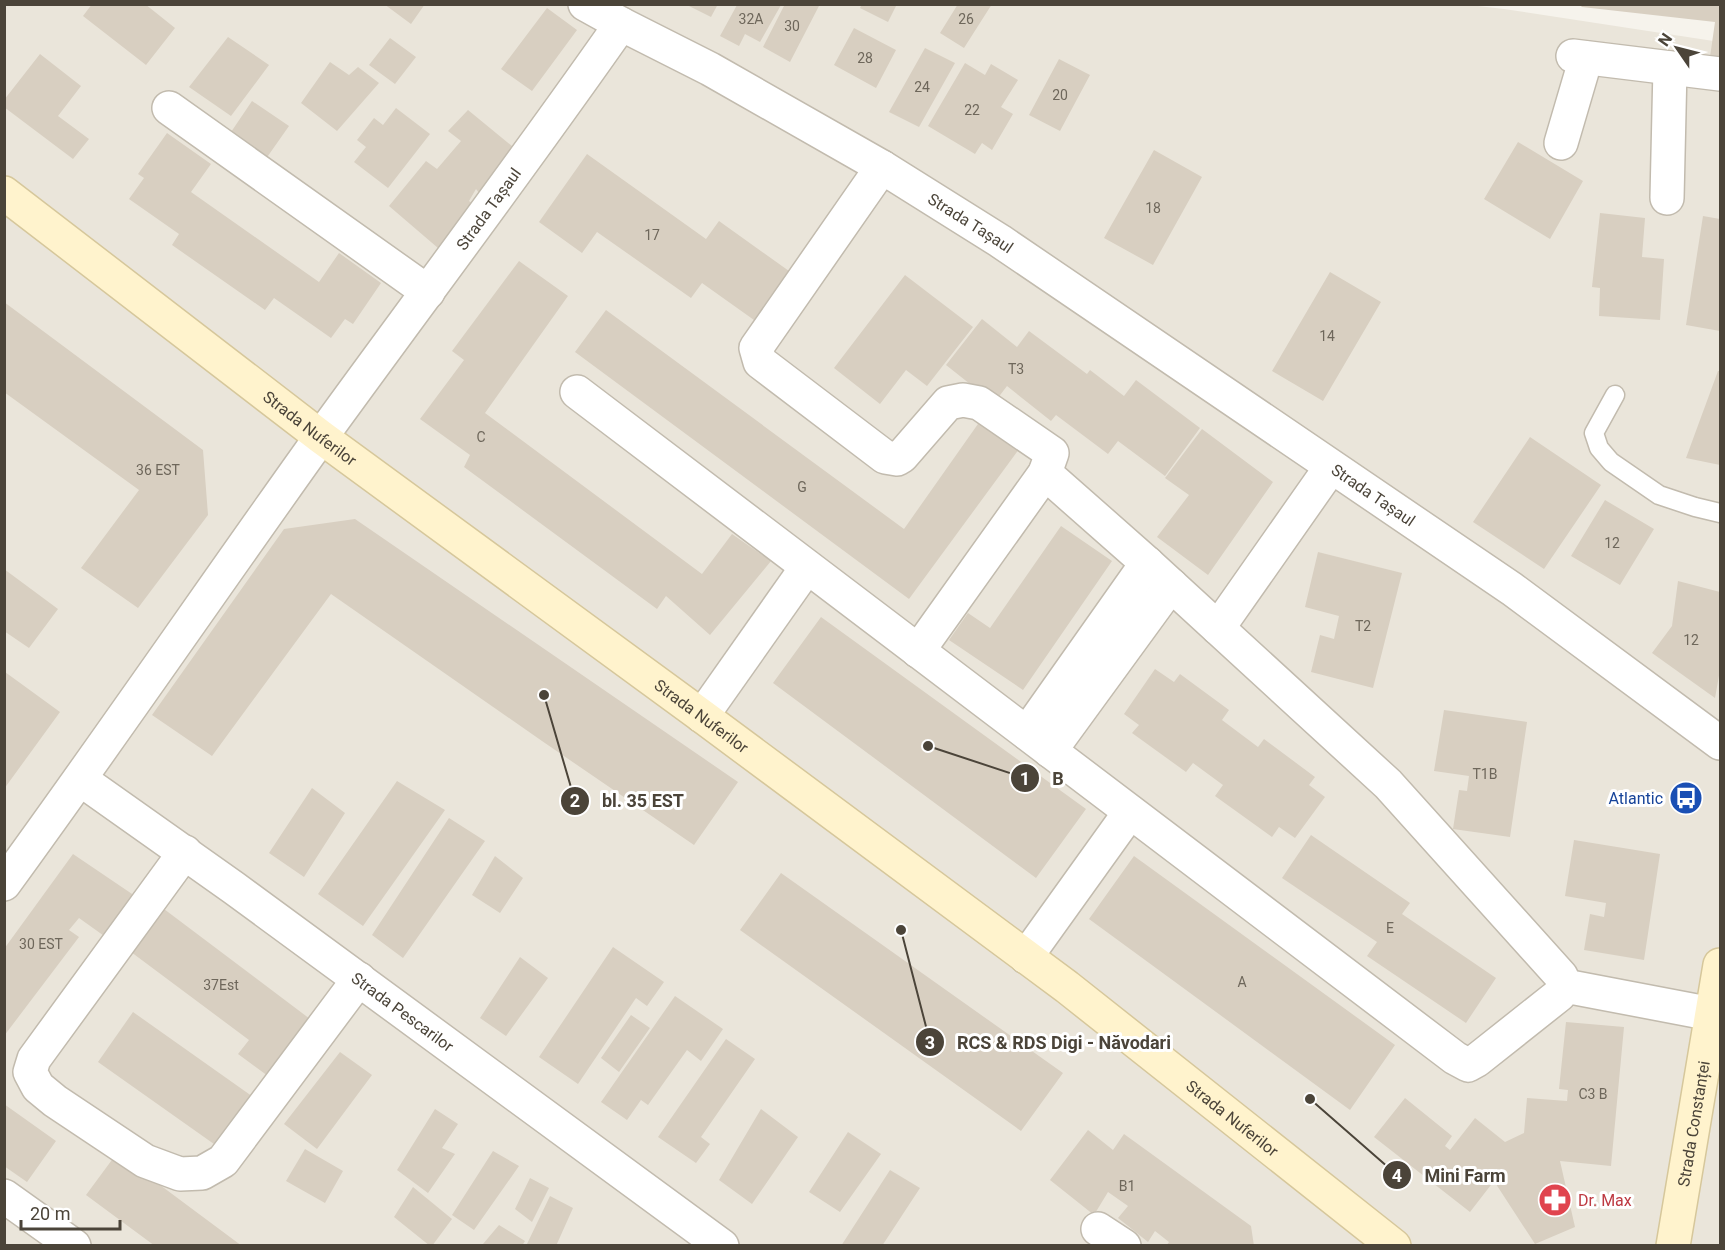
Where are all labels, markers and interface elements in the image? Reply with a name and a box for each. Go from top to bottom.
house number: 32A [739,11,763,27]
house number: 26 [958,11,974,27]
house number: 30 [784,18,800,34]
north arrow [1647,18,1707,78]
text: N [1654,30,1676,50]
house number: 28 [857,50,873,66]
house number: 24 [914,79,930,95]
house number: 20 [1052,87,1068,103]
house number: 22 [964,102,980,118]
street label: Strada Tașaul [452,164,525,254]
street label: Strada Tașaul [924,189,1017,257]
house number: 18 [1145,200,1161,216]
house number: 17 [644,227,660,243]
house number: 14 [1319,328,1335,344]
house number: T3 [1008,361,1024,377]
street label: Strada Nuferilor [259,387,361,470]
house number: C [476,429,486,445]
street label: Strada Tașaul [1328,460,1419,530]
house number: 36 EST [136,462,181,478]
house number: G [797,479,807,495]
house number: 12 [1604,535,1620,551]
house number: T2 [1355,618,1371,634]
house number: 12 [1683,632,1699,648]
street label: Strada Nuferilor [651,675,753,758]
callout: B [1010,760,1076,796]
house number: T1B [1473,766,1497,782]
text: 1 [1020,768,1030,789]
text: B [1052,768,1064,789]
bus stop icon: Atlantic [1668,780,1704,816]
callout: bl. 35 EST [560,783,696,819]
place label: Atlantic [1609,789,1663,808]
text: 2 [570,790,580,811]
text: bl. 35 EST [602,790,684,811]
house number: E [1386,920,1394,936]
house number: 30 EST [19,936,64,952]
street label: Strada Pescarilor [348,969,458,1056]
house number: A [1237,974,1247,990]
house number: 37Est [203,977,239,993]
callout: RCS & RDS Digi - Năvodari [915,1024,1183,1060]
text: 3 [925,1032,935,1053]
text: RCS & RDS Digi - Năvodari [957,1032,1171,1053]
street label: Strada Constanței [1674,1059,1714,1188]
street label: Strada Nuferilor [1182,1076,1282,1161]
house number: C3 B [1578,1086,1608,1102]
callout: Mini Farm [1382,1157,1517,1193]
text: 4 [1392,1165,1402,1186]
text: Mini Farm [1424,1165,1506,1186]
house number: B1 [1119,1178,1135,1194]
pharmacy icon: Dr. Max [1537,1182,1573,1218]
place label: Dr. Max [1578,1191,1632,1210]
scale bar [21,1193,120,1231]
text: 20 m [30,1203,70,1224]

